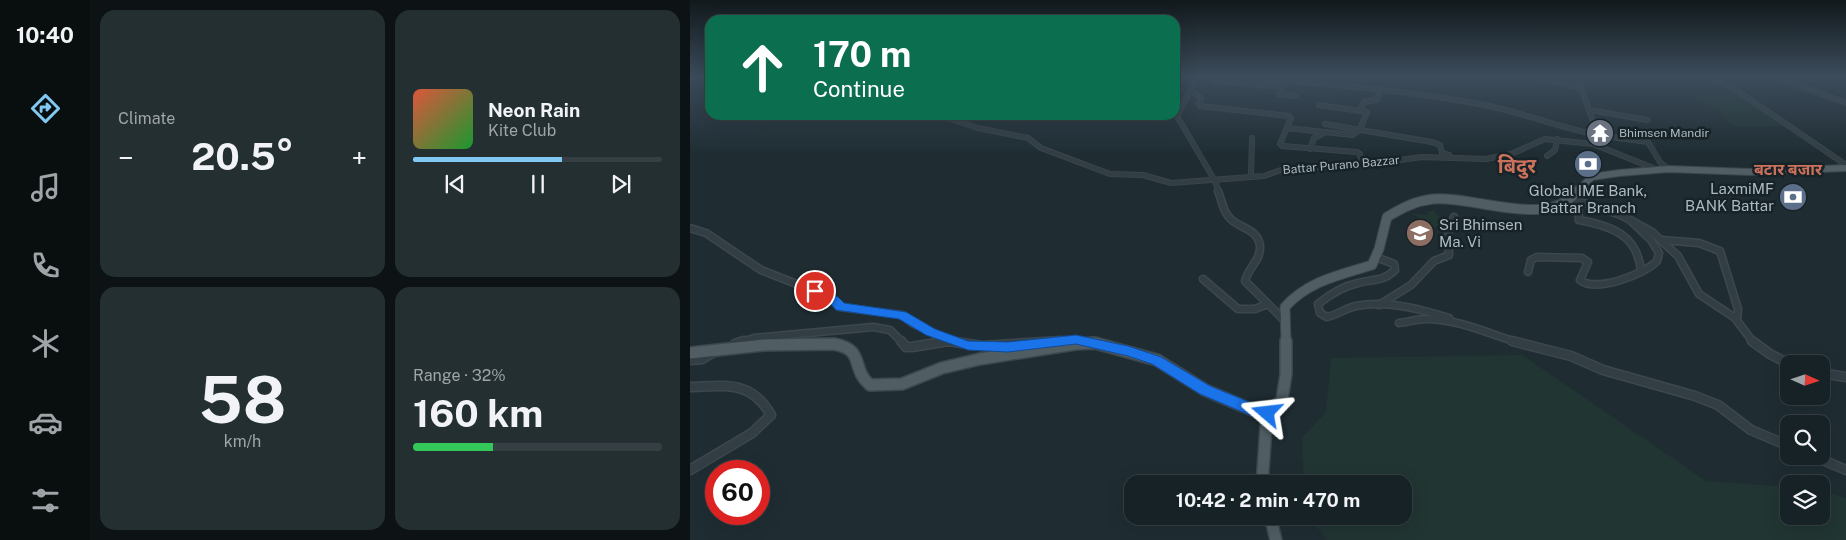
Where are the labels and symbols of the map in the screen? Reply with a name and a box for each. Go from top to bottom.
temple icon: Bhimsen Mandir [1585,118,1615,148]
place label: Bhimsen Mandir [1619,126,1709,140]
bank icon: Global IME Bank, Battar Branch [1573,149,1603,179]
street label: Battar Purano Bazzar [1282,153,1400,177]
district label: बिदुर [1498,154,1537,179]
district label: बटार बजार [1754,160,1823,179]
place label: LaxmiMF BANK Battar [1685,180,1774,214]
place label: Global IME Bank, Battar Branch [1529,182,1647,216]
bank icon: LaxmiMF BANK Battar [1778,182,1808,212]
place label: Sri Bhimsen Ma. Vi [1439,216,1522,250]
school or university icon: Sri Bhimsen Ma. Vi [1405,218,1435,248]
pin [794,270,836,312]
north arrow [1780,355,1830,405]
position arrow [1240,386,1292,438]
speed limit sign: 60 [705,460,770,525]

